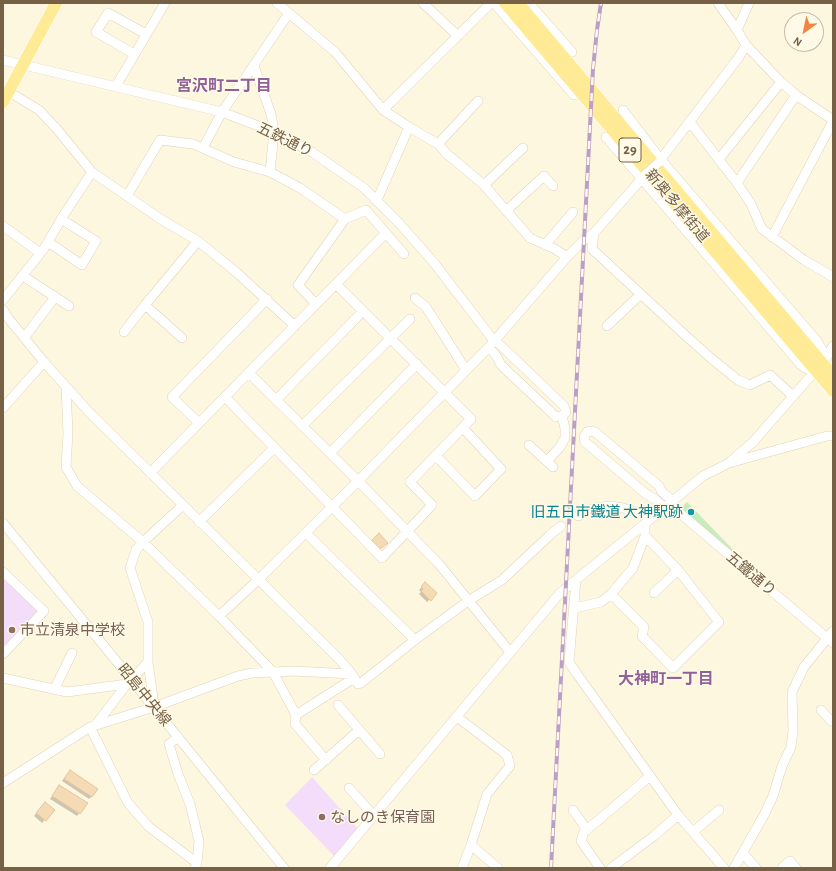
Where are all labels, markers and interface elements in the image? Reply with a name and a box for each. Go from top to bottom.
north arrow [784,12,824,52]
text: N [792,35,804,48]
district label: 宮沢町二丁目 [176,76,272,96]
street label: 五鉄通り [254,119,316,161]
road number: 29 [619,138,641,162]
street label: 新奥多摩街道 [641,166,713,246]
place label: 旧五日市鐵道 大神駅跡 [531,503,683,521]
marker: 旧五日市鐵道 大神駅跡 [686,507,696,517]
street label: 五鐵通り [722,548,780,600]
place label: 市立清泉中学校 [20,621,125,639]
marker: 市立清泉中学校 [7,625,17,635]
street label: 昭島中央線 [113,660,175,730]
district label: 大神町一丁目 [618,669,714,689]
place label: なしのき保育園 [330,808,435,826]
marker: なしのき保育園 [317,812,327,822]

